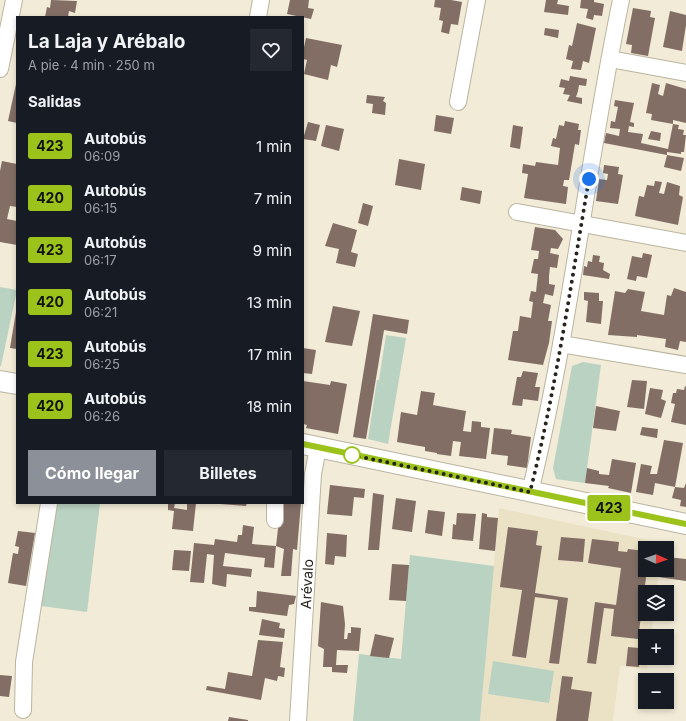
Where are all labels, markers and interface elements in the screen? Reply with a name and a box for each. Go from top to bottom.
button: heart [250,29,292,71]
text: La Laja y Arébalo [28,30,185,53]
text: A pie · 4 min · 250 m [28,57,155,73]
text: Salidas [28,92,81,111]
text: Autobús [84,129,146,148]
text: 423 [36,137,64,154]
text: 1 min [256,137,292,156]
text: 06:09 [84,148,120,164]
your location [579,169,599,189]
text: Autobús [84,181,146,200]
text: 420 [36,189,64,206]
text: 7 min [254,189,292,208]
text: 06:15 [84,200,117,216]
text: Autobús [84,233,146,252]
text: 423 [36,241,64,258]
text: 9 min [253,241,292,260]
text: 06:17 [84,252,117,268]
text: Autobús [84,285,146,304]
text: 420 [36,293,64,310]
text: 13 min [247,293,292,312]
text: 06:21 [84,304,117,320]
text: Autobús [84,337,146,356]
text: 423 [36,345,64,362]
text: 17 min [248,345,292,364]
text: 06:25 [84,356,120,372]
text: Autobús [84,389,146,408]
text: 420 [36,397,64,414]
text: 18 min [247,397,292,416]
text: 06:26 [84,408,120,424]
unlabelled marker [343,446,361,464]
button: Cómo llegar [28,450,156,496]
button: Billetes [164,450,292,496]
line badge: 423 [586,495,632,521]
text: 423 [595,499,623,516]
north arrow [638,541,674,577]
map controls [638,541,674,709]
street label: Arévalo [297,559,316,609]
button: layers [638,585,674,621]
button: + [638,629,674,665]
button: − [638,673,674,709]

